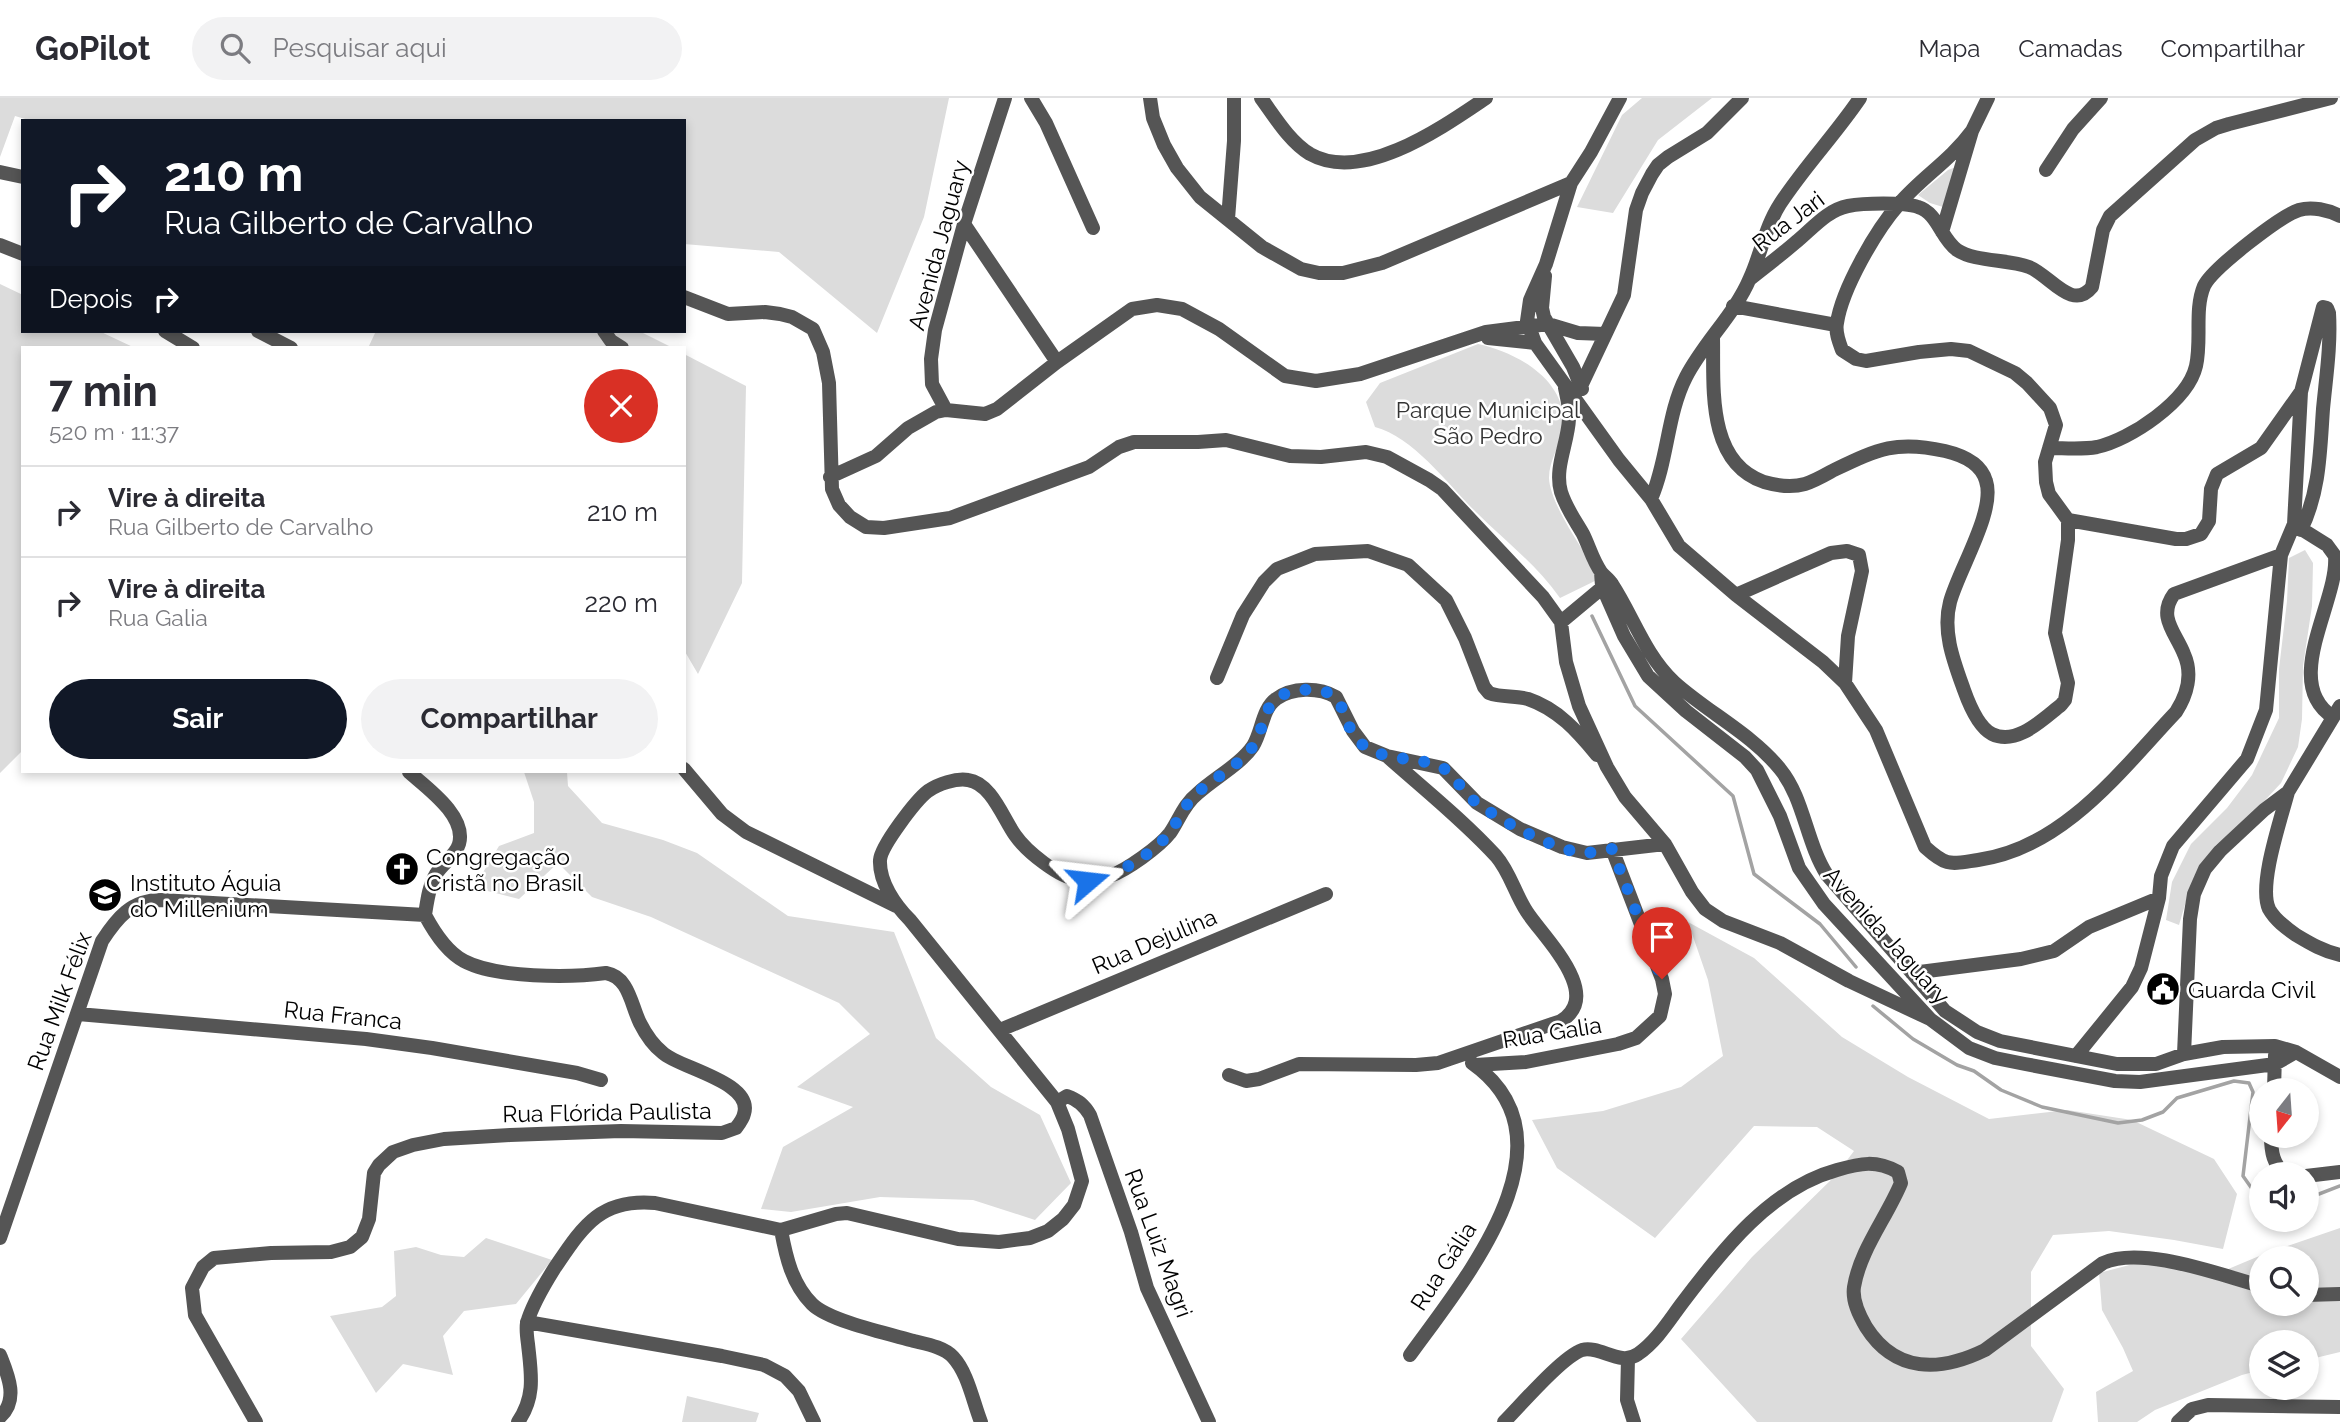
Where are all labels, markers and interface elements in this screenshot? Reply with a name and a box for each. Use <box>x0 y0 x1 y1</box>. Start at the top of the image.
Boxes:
search box <box>192 17 682 80</box>
text: GoPilot <box>35 29 150 68</box>
icon: search <box>216 29 254 67</box>
text: Pesquisar aqui <box>272 33 447 63</box>
text: Mapa <box>1918 34 1980 63</box>
text: Camadas <box>2018 34 2123 63</box>
text: Compartilhar <box>2161 34 2305 63</box>
text: 210 m <box>164 145 303 202</box>
icon: right <box>49 147 140 238</box>
street label: Avenida Jaguary <box>902 157 974 333</box>
street label: Rua Jari <box>1747 185 1829 257</box>
text: Rua Gilberto de Carvalho <box>164 204 533 241</box>
icon: right <box>147 280 185 318</box>
text: Depois <box>49 284 133 314</box>
text: 7 min <box>49 367 158 416</box>
button: close <box>584 369 658 443</box>
park label: Parque Municipal São Pedro <box>1396 396 1581 449</box>
text: 520 m · 11:37 <box>49 418 179 445</box>
text: Vire à direita <box>108 483 265 513</box>
icon: right <box>49 493 87 531</box>
text: 210 m <box>587 497 658 527</box>
text: Rua Gilberto de Carvalho <box>108 513 373 540</box>
text: Vire à direita <box>108 574 265 604</box>
icon: right <box>49 584 87 622</box>
text: 220 m <box>584 588 658 618</box>
text: Rua Galia <box>108 604 208 631</box>
button: Sair <box>49 679 347 759</box>
button: Compartilhar <box>361 679 658 759</box>
place label: Congregação Cristã no Brasil <box>426 843 584 896</box>
position arrow <box>1051 844 1125 918</box>
church icon: Congregação Cristã no Brasil <box>383 850 421 888</box>
street label: Avenida Jaguary <box>1818 861 1956 1009</box>
place label: Instituto Águia do Millenium <box>130 869 281 922</box>
school or university icon: Instituto Águia do Millenium <box>86 876 124 914</box>
street label: Rua Dejulina <box>1088 903 1220 979</box>
pin <box>1632 907 1692 979</box>
icon: arrive <box>1643 918 1681 956</box>
street label: Rua Milk Félix <box>21 928 97 1074</box>
public building icon: Guarda Civil <box>2144 970 2182 1008</box>
place label: Guarda Civil <box>2188 976 2316 1003</box>
street label: Rua Franca <box>283 995 403 1035</box>
street label: Rua Galia <box>1501 1011 1603 1053</box>
north arrow <box>2249 1078 2319 1148</box>
map controls <box>2249 1078 2319 1400</box>
street label: Rua Flórida Paulista <box>502 1097 712 1127</box>
button: sound <box>2249 1162 2319 1232</box>
street label: Rua Luiz Magri <box>1120 1165 1198 1321</box>
street label: Rua Gália <box>1405 1217 1481 1315</box>
button: search <box>2249 1246 2319 1316</box>
button: layers <box>2249 1330 2319 1400</box>

